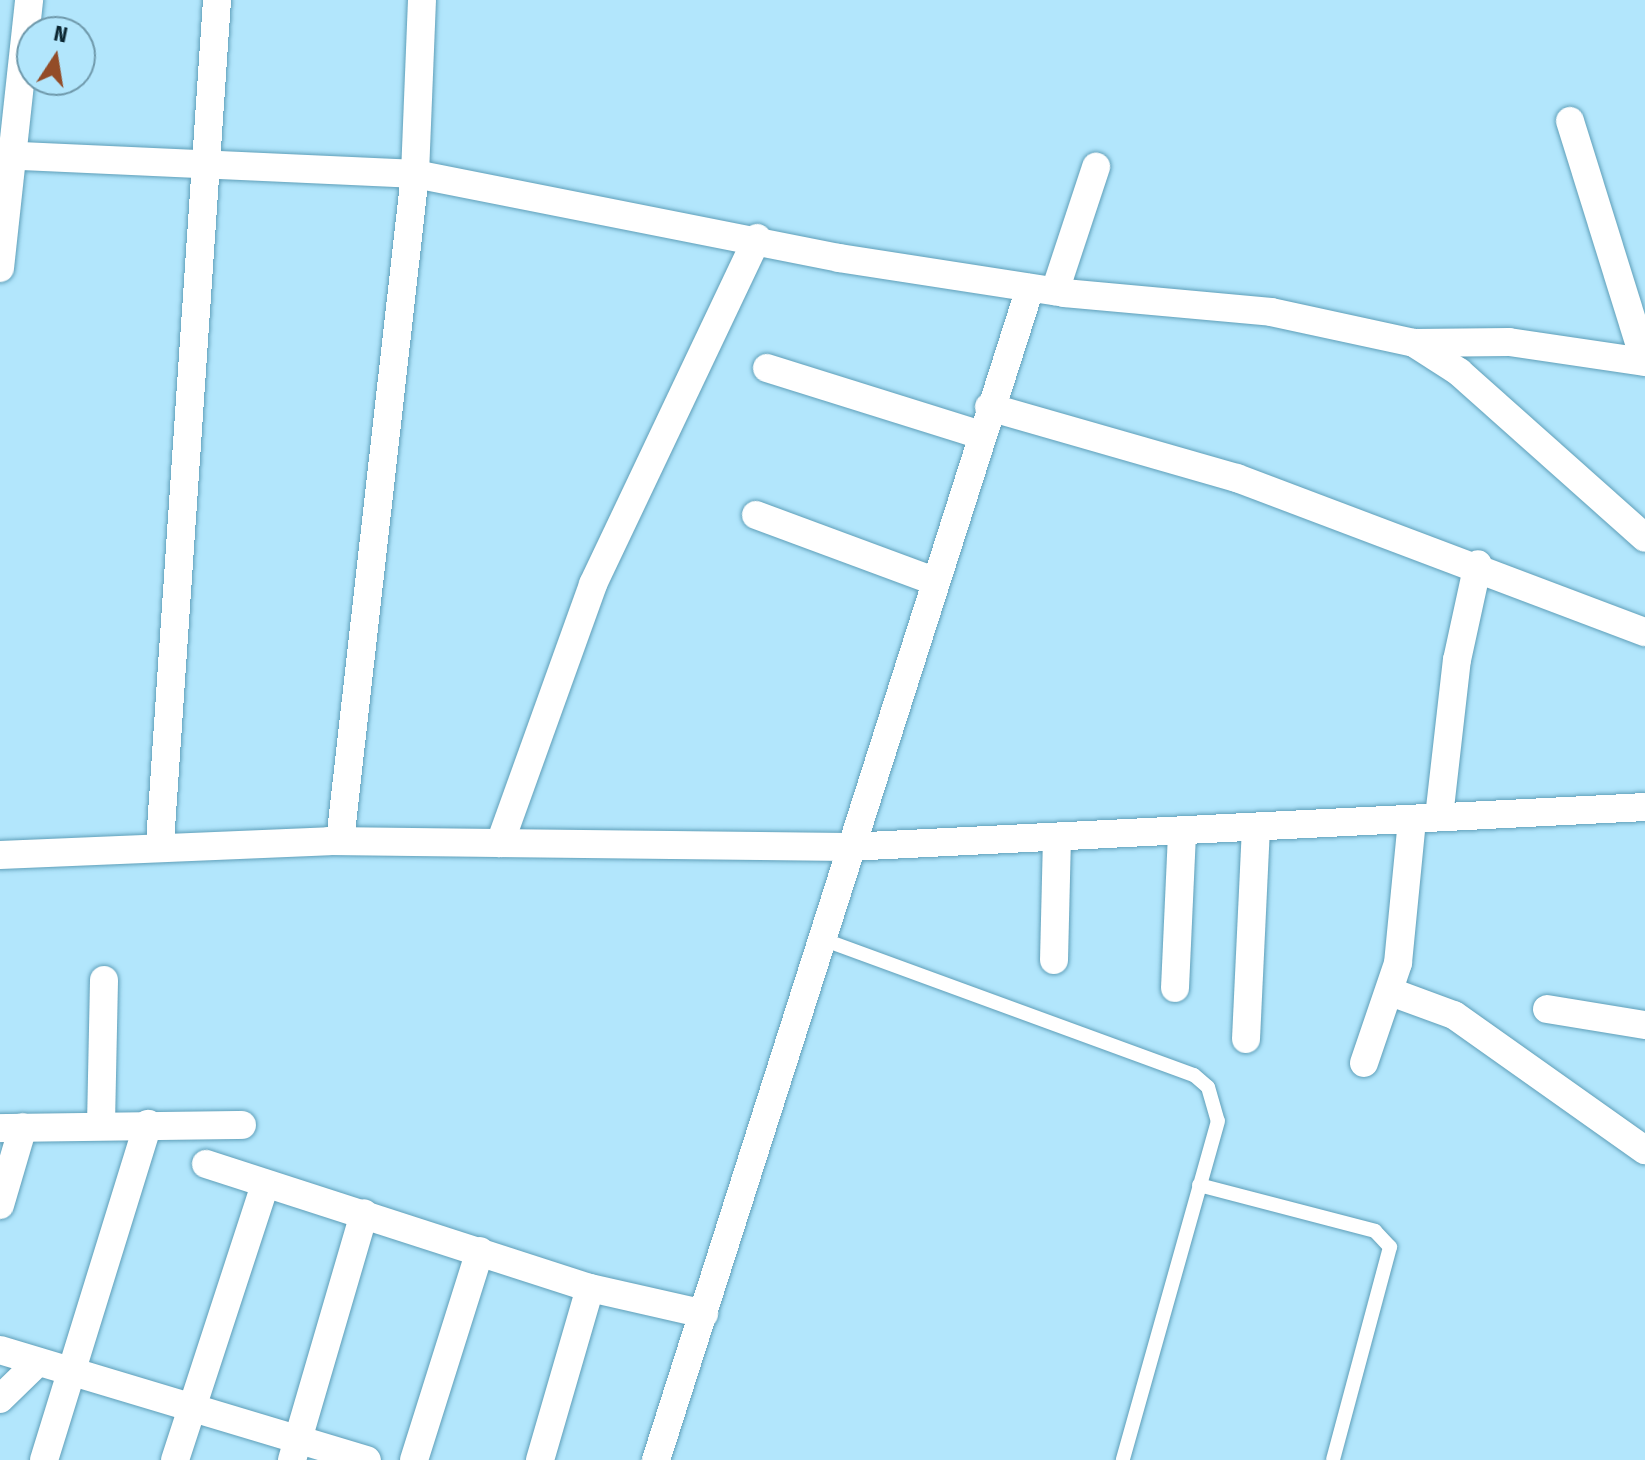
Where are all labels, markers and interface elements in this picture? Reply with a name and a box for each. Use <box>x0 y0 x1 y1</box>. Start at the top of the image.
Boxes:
north arrow <box>16 16 96 96</box>
text: N <box>51 19 70 49</box>

